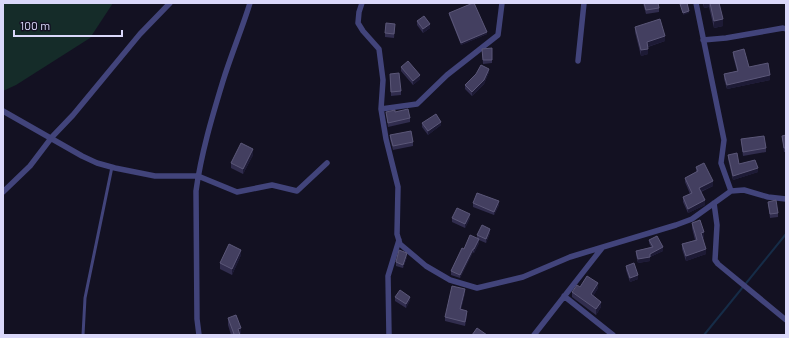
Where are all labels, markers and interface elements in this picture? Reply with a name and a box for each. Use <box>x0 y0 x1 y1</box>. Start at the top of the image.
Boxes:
scale bar <box>14 12 122 38</box>
text: 100 m <box>20 18 50 32</box>

